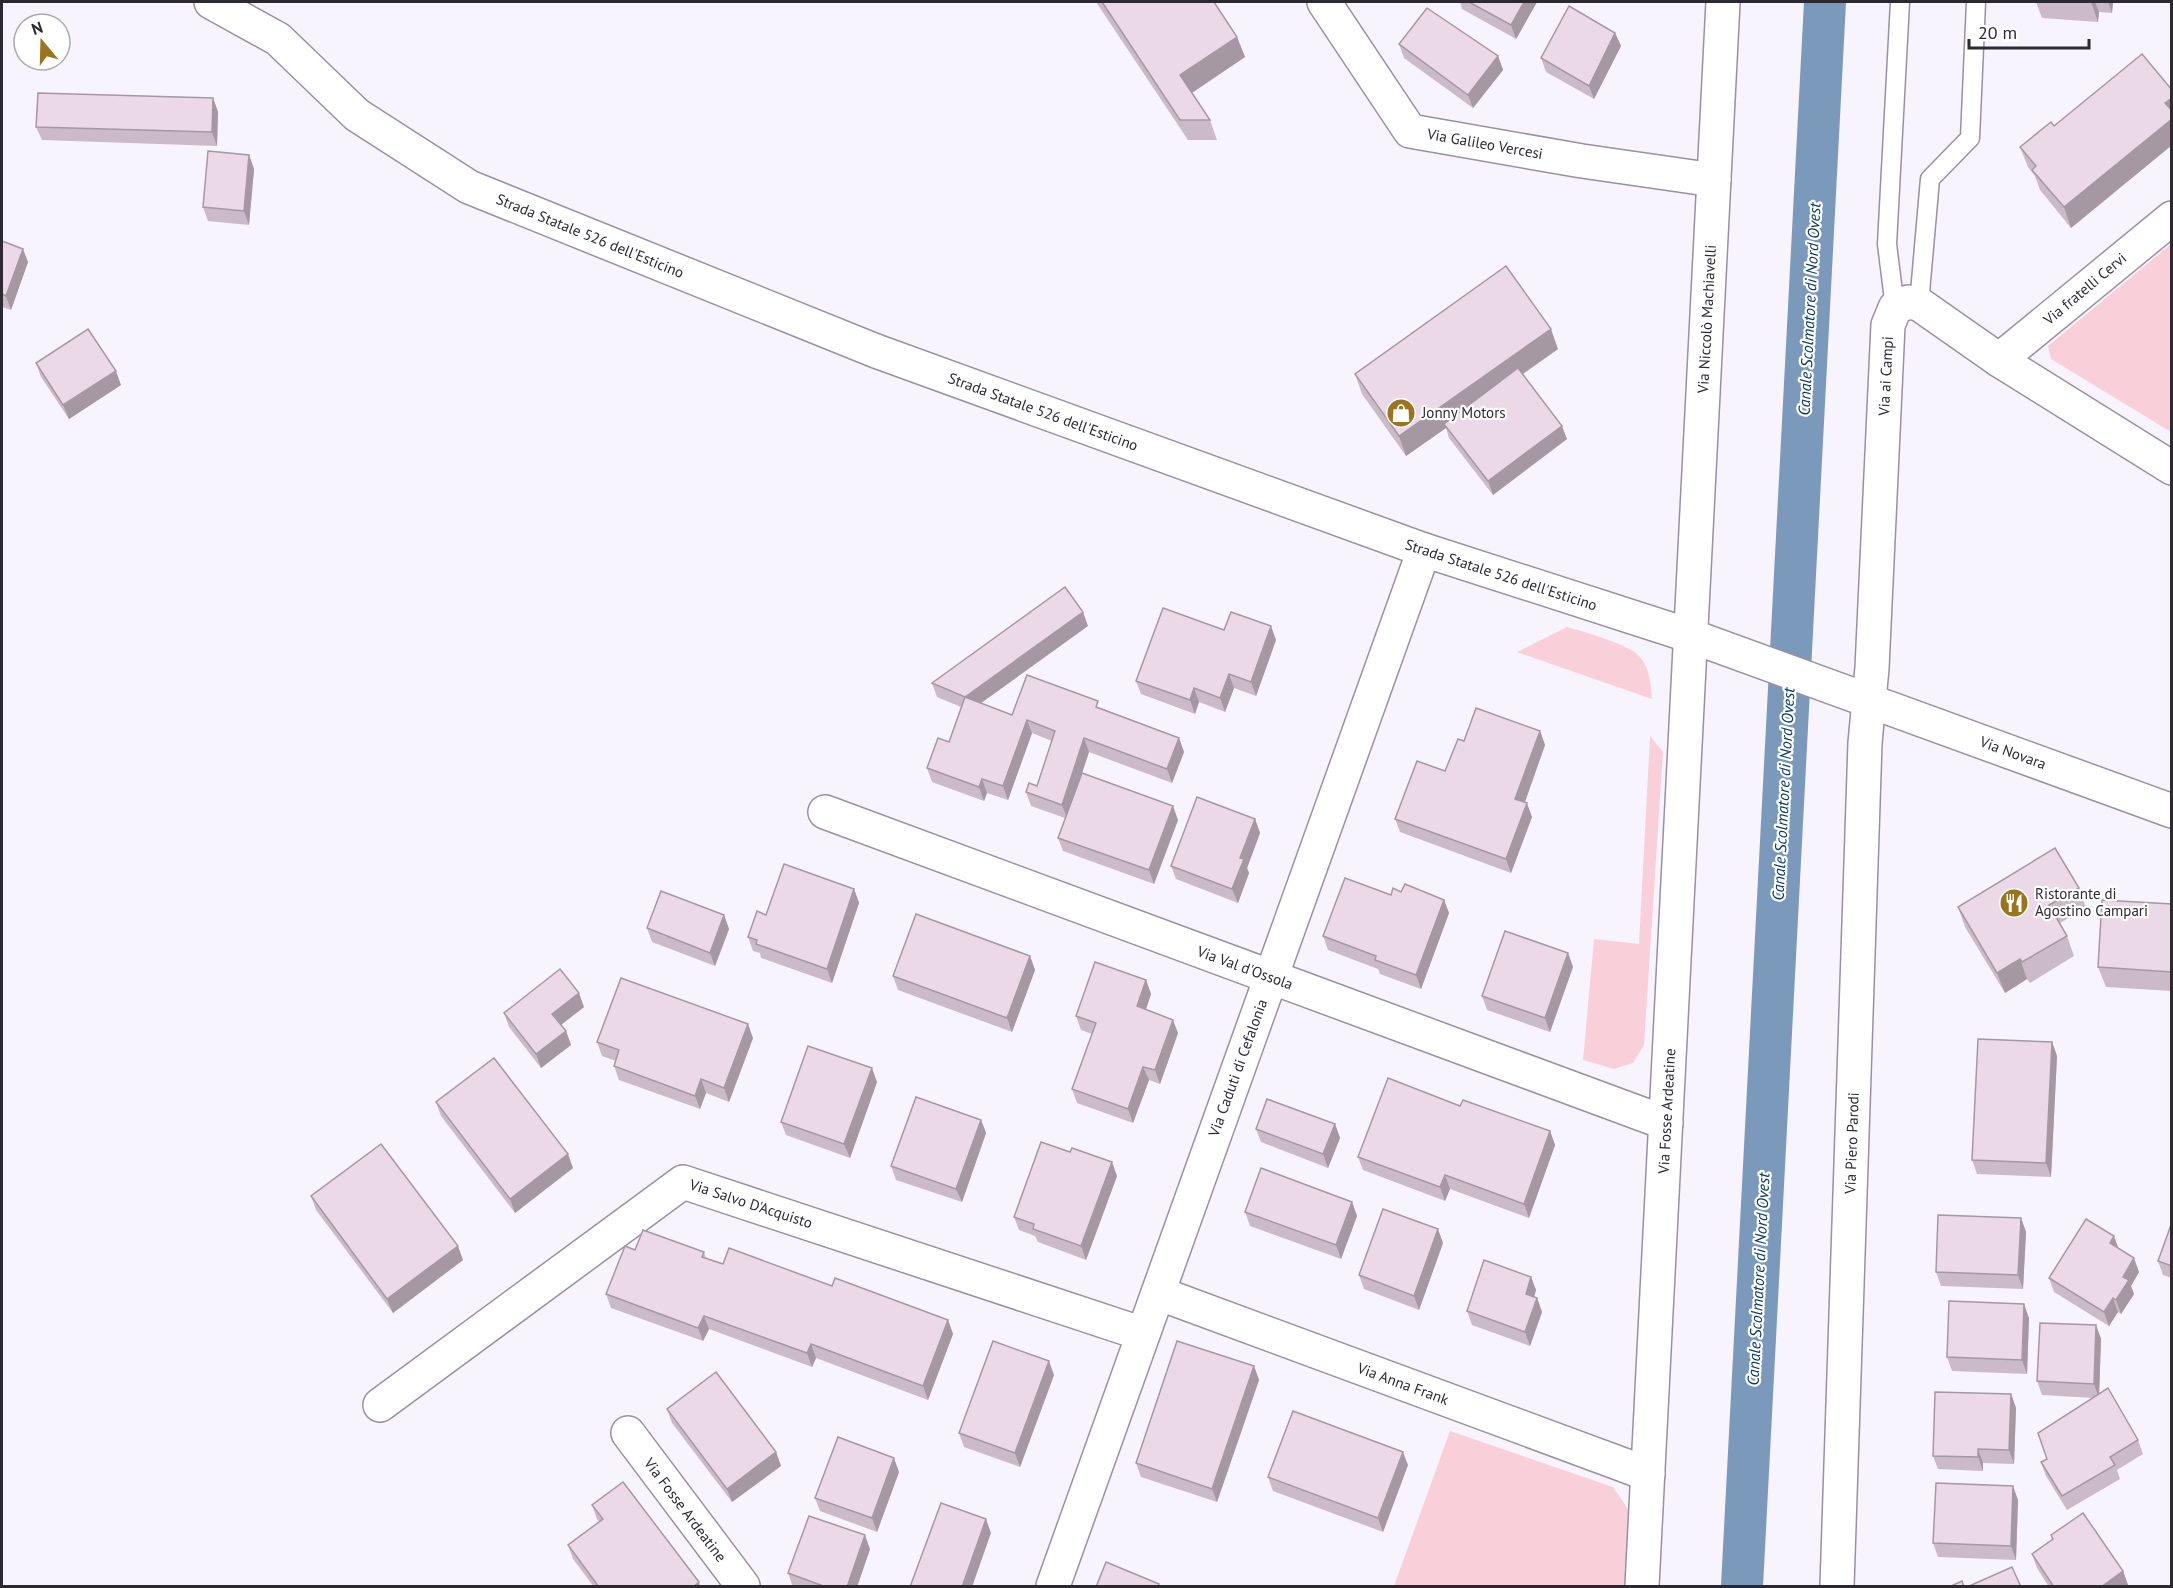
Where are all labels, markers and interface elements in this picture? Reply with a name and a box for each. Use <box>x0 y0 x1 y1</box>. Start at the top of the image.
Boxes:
north arrow <box>12 12 72 72</box>
scale bar <box>1969 12 2089 50</box>
text: N <box>29 17 45 39</box>
text: 20 m <box>1978 21 2017 44</box>
street label: Via Galileo Vercesi <box>1425 124 1544 163</box>
street label: Strada Statale 526 dell'Esticino <box>494 189 687 282</box>
water label: Canale Scolmatore di Nord Ovest <box>1793 201 1825 416</box>
street label: Via Niccolò Machiavelli <box>1693 244 1720 395</box>
street label: Via fratelli Cervi <box>2038 248 2130 330</box>
street label: Via ai Campi <box>1874 336 1897 417</box>
street label: Strada Statale 526 dell'Esticino <box>946 368 1141 455</box>
shop icon: Jonny Motors <box>1385 397 1417 429</box>
place label: Jonny Motors <box>1421 403 1506 422</box>
street label: Strada Statale 526 dell'Esticino <box>1403 534 1600 615</box>
water label: Canale Scolmatore di Nord Ovest <box>1767 686 1799 901</box>
street label: Via Novara <box>1976 731 2049 773</box>
place label: Ristorante di Agostino Campari <box>2035 884 2148 920</box>
restaurant icon: Ristorante di Agostino Campari <box>1998 887 2030 919</box>
street label: Via Val d'Ossola <box>1194 941 1296 994</box>
street label: Via Caduti di Cefalonia <box>1203 996 1271 1140</box>
street label: Via Fosse Ardeatine <box>1654 1048 1679 1175</box>
street label: Via Piero Parodi <box>1840 1092 1863 1195</box>
water label: Canale Scolmatore di Nord Ovest <box>1742 1171 1774 1386</box>
street label: Via Salvo D'Acquisto <box>686 1174 815 1232</box>
street label: Via Anna Frank <box>1354 1358 1452 1409</box>
street label: Via Fosse Ardeatine <box>639 1453 731 1566</box>

